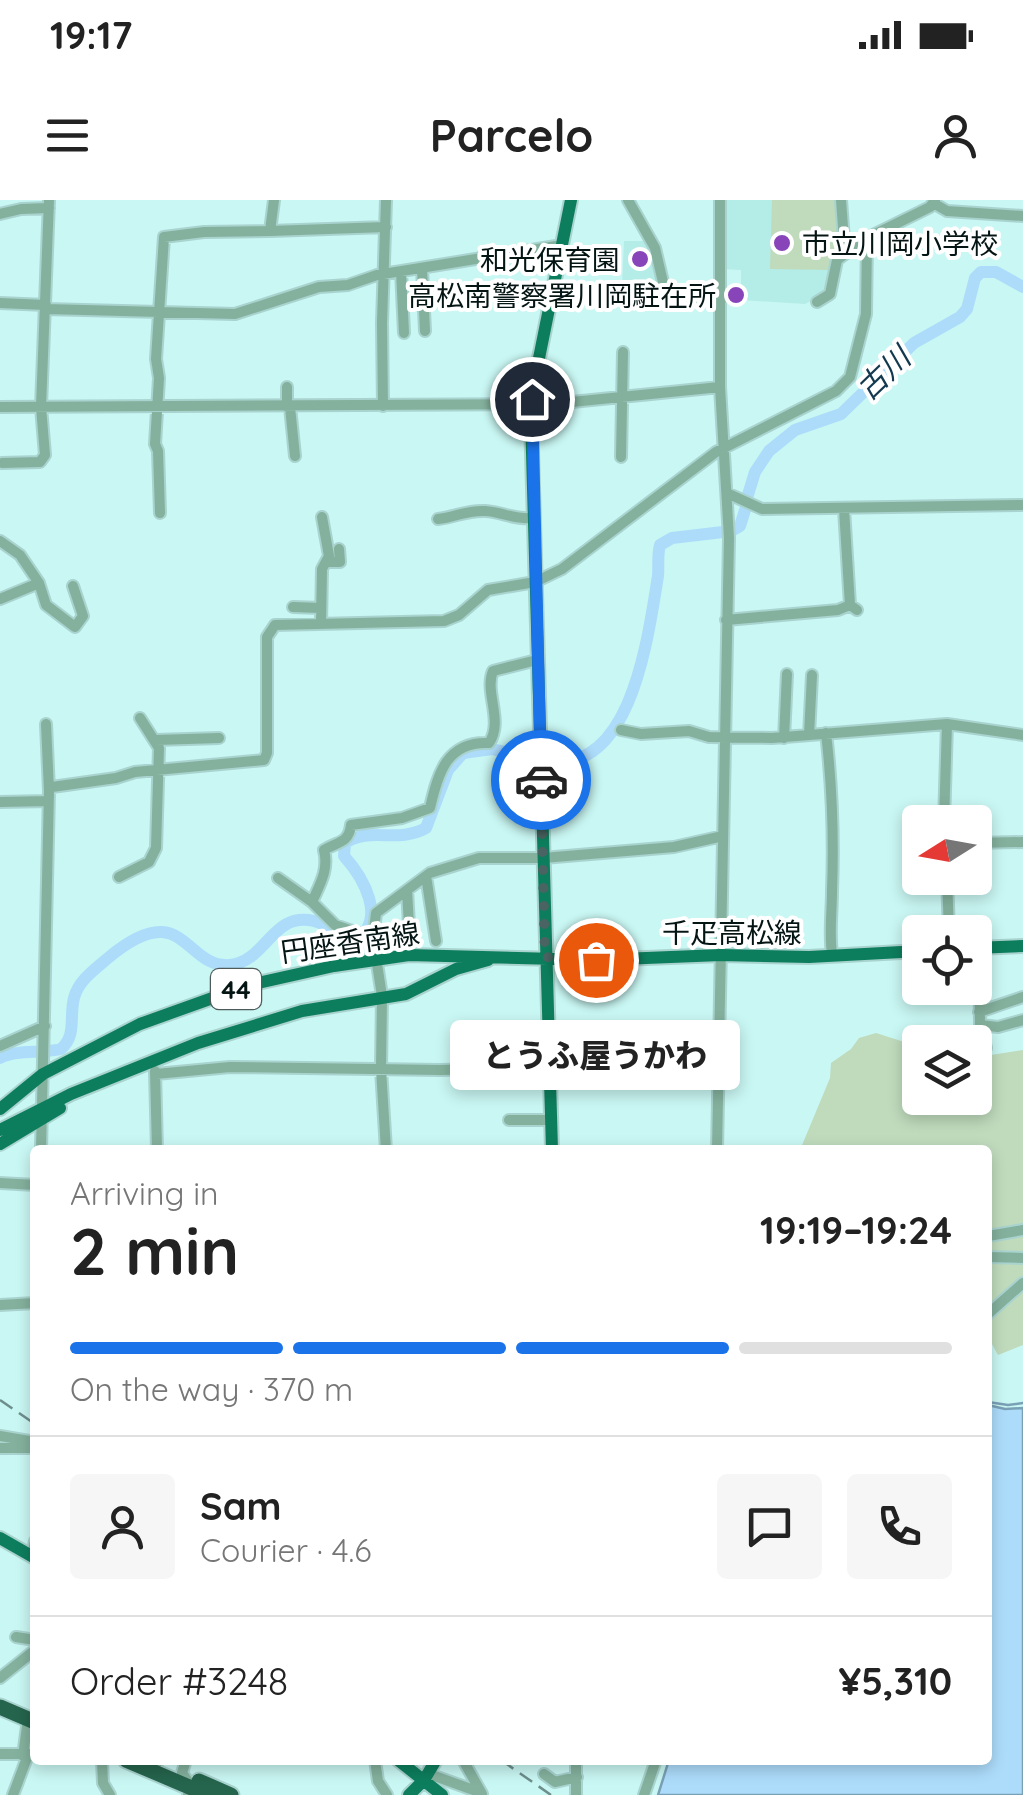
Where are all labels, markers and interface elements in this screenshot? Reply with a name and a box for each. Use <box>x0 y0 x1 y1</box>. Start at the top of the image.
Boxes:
text: 19:17 <box>50 11 132 59</box>
text: Parcelo <box>430 107 593 163</box>
icon: menu <box>40 108 95 163</box>
icon: person <box>928 108 983 163</box>
place label: 市立川岡小学校 <box>802 226 998 261</box>
marker: 市立川岡小学校 <box>771 232 793 254</box>
place label: 和光保育園 <box>480 242 620 277</box>
marker: 和光保育園 <box>629 248 651 270</box>
place label: 高松南警察署川岡駐在所 <box>408 278 716 313</box>
marker: 高松南警察署川岡駐在所 <box>725 284 747 306</box>
water label: 古川 <box>848 336 920 408</box>
pin <box>490 357 575 442</box>
icon: home <box>505 372 560 427</box>
courier <box>491 730 591 830</box>
icon: car <box>514 753 569 808</box>
north arrow <box>902 805 992 895</box>
map controls <box>902 805 992 1115</box>
street label: 円座香南線 <box>278 915 422 969</box>
street label: 千疋高松線 <box>662 915 802 950</box>
button: locate <box>902 915 992 1005</box>
pin <box>554 918 639 1003</box>
icon: bag <box>569 933 624 988</box>
road number: 44 <box>211 969 261 1009</box>
callout: とうふ屋うかわ <box>451 1020 741 1090</box>
button: layers <box>902 1025 992 1115</box>
text: とうふ屋うかわ <box>483 1035 707 1075</box>
text: Arriving in <box>70 1173 219 1213</box>
text: 19:19–19:24 <box>760 1206 952 1254</box>
text: 2 min <box>70 1210 239 1291</box>
text: On the way · 370 m <box>70 1369 353 1409</box>
button: person <box>70 1474 175 1579</box>
button: chat <box>717 1474 822 1579</box>
button: phone <box>847 1474 952 1579</box>
text: Sam <box>200 1482 282 1530</box>
text: Courier · 4.6 <box>200 1530 372 1570</box>
text: Order #3248 <box>70 1657 288 1705</box>
text: ¥5,310 <box>838 1657 952 1705</box>

